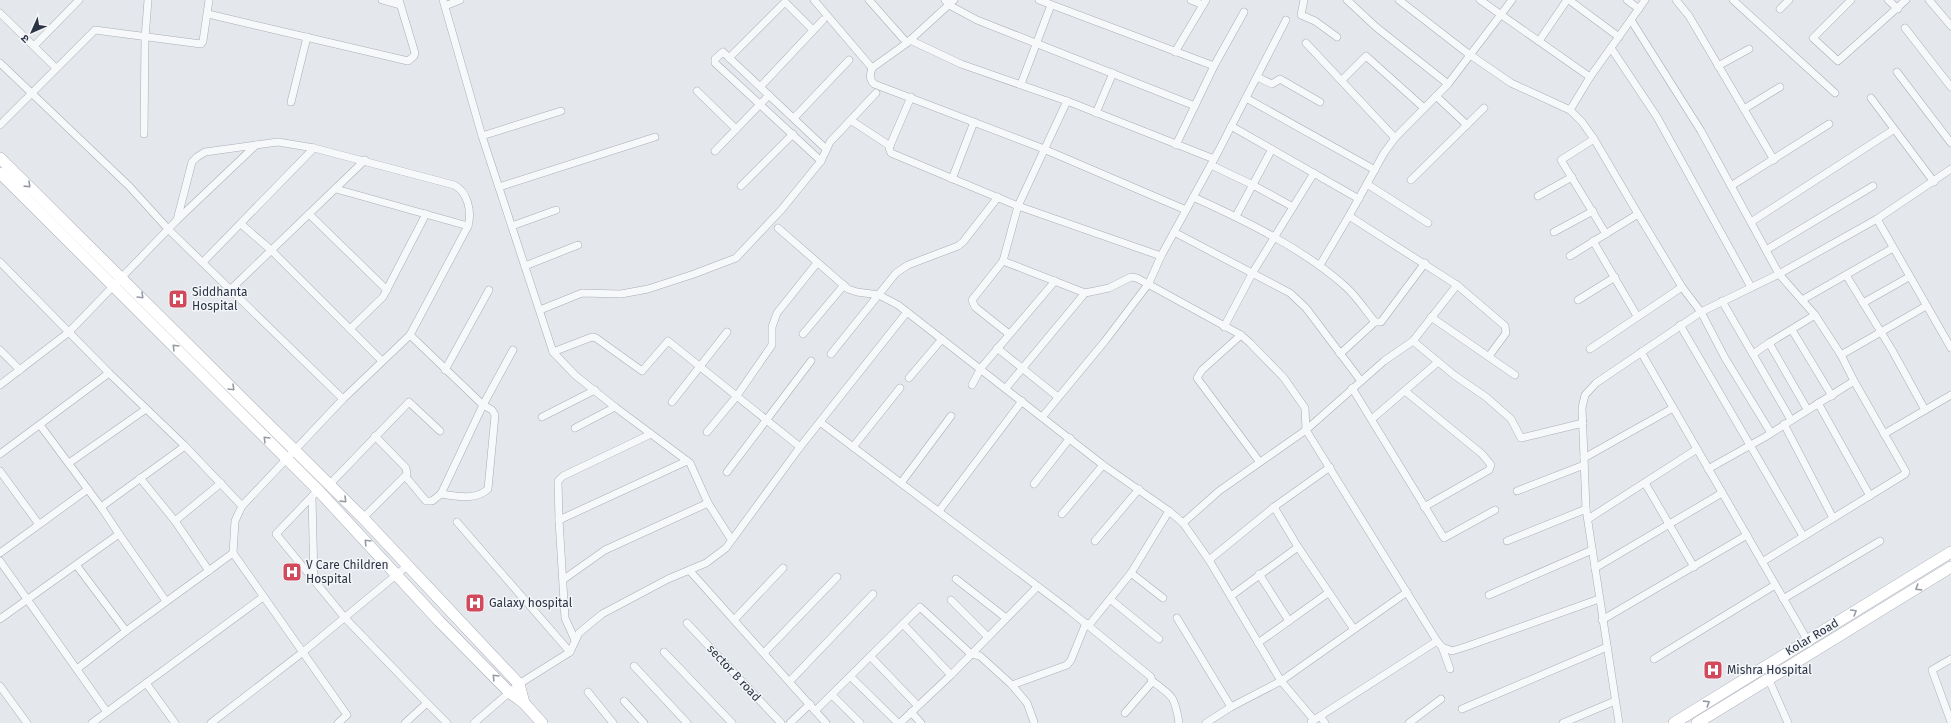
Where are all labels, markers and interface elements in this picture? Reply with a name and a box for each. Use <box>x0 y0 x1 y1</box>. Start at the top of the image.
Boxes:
north arrow <box>12 12 52 52</box>
text: उ <box>18 31 32 46</box>
one-way arrow <box>23 180 31 188</box>
place label: Siddhanta Hospital <box>192 285 248 313</box>
hospital icon: Siddhanta Hospital <box>167 288 189 310</box>
one-way arrow <box>136 291 143 299</box>
one-way arrow <box>172 344 180 352</box>
one-way arrow <box>227 383 235 391</box>
one-way arrow <box>263 436 271 444</box>
one-way arrow <box>339 495 347 503</box>
one-way arrow <box>364 539 372 547</box>
place label: V Care Children Hospital <box>306 558 388 586</box>
hospital icon: V Care Children Hospital <box>281 561 303 583</box>
one-way arrow <box>1915 583 1922 590</box>
hospital icon: Galaxy hospital <box>464 592 486 614</box>
place label: Galaxy hospital <box>489 596 573 610</box>
one-way arrow <box>1850 610 1857 617</box>
street label: Kolar Road <box>1783 616 1841 658</box>
street label: sector B road <box>704 642 764 704</box>
hospital icon: Mishra Hospital <box>1702 659 1724 681</box>
place label: Mishra Hospital <box>1727 663 1812 677</box>
one-way arrow <box>492 674 500 682</box>
one-way arrow <box>1703 700 1710 707</box>

